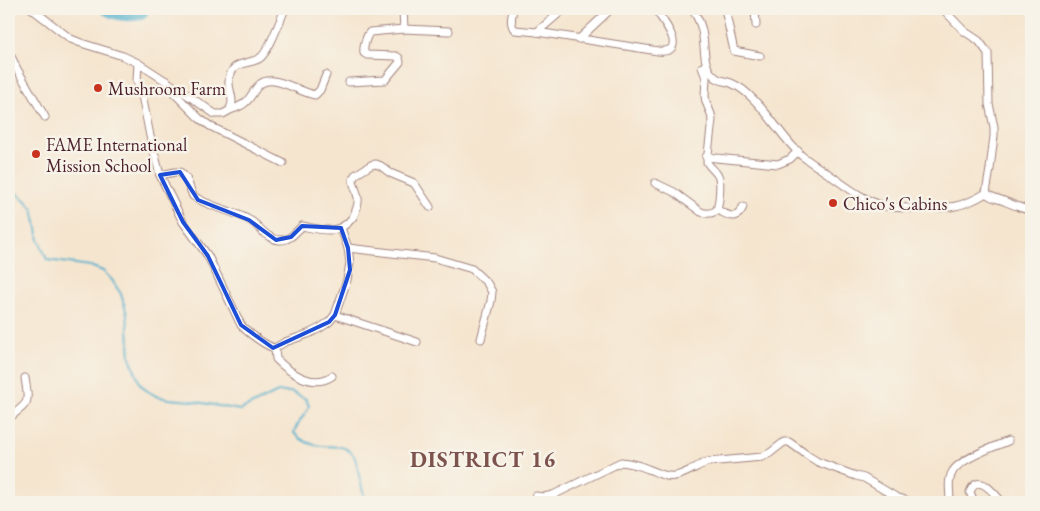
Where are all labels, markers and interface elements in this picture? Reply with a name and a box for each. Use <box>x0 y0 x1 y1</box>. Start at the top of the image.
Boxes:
place label: Mushroom Farm <box>108 77 226 100</box>
marker: Mushroom Farm <box>92 82 104 94</box>
place label: FAME International Mission School <box>46 133 187 177</box>
marker: FAME International Mission School <box>30 148 42 160</box>
place label: Chico's Cabins <box>843 192 947 215</box>
marker: Chico's Cabins <box>827 197 839 209</box>
district label: DISTRICT 16 <box>410 445 556 474</box>

